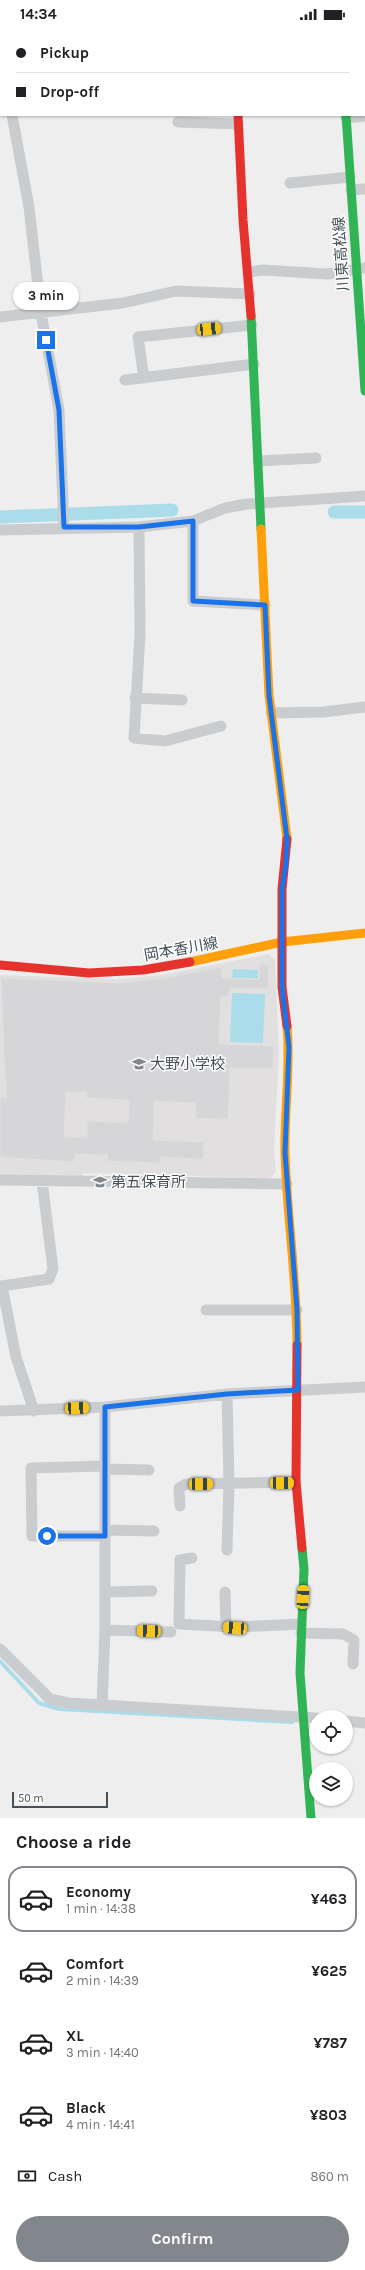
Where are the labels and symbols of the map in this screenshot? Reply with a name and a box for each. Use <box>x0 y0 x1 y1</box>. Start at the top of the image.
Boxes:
street label: 川東高松線 <box>329 216 353 292</box>
callout: 3 min <box>13 282 79 310</box>
car <box>196 322 222 336</box>
route end <box>37 331 55 349</box>
street label: 岡本香川線 <box>142 934 220 964</box>
place label: 大野小学校 <box>150 1055 225 1073</box>
school or university icon: 大野小学校 <box>131 1056 147 1072</box>
place label: 第五保育所 <box>111 1173 186 1191</box>
school or university icon: 第五保育所 <box>92 1174 108 1190</box>
car <box>65 1401 89 1415</box>
car <box>270 1477 294 1489</box>
car <box>189 1478 213 1490</box>
route start <box>38 1527 56 1545</box>
car <box>296 1585 310 1609</box>
car <box>223 1621 247 1635</box>
car <box>137 1625 161 1637</box>
scale bar <box>12 1790 108 1809</box>

